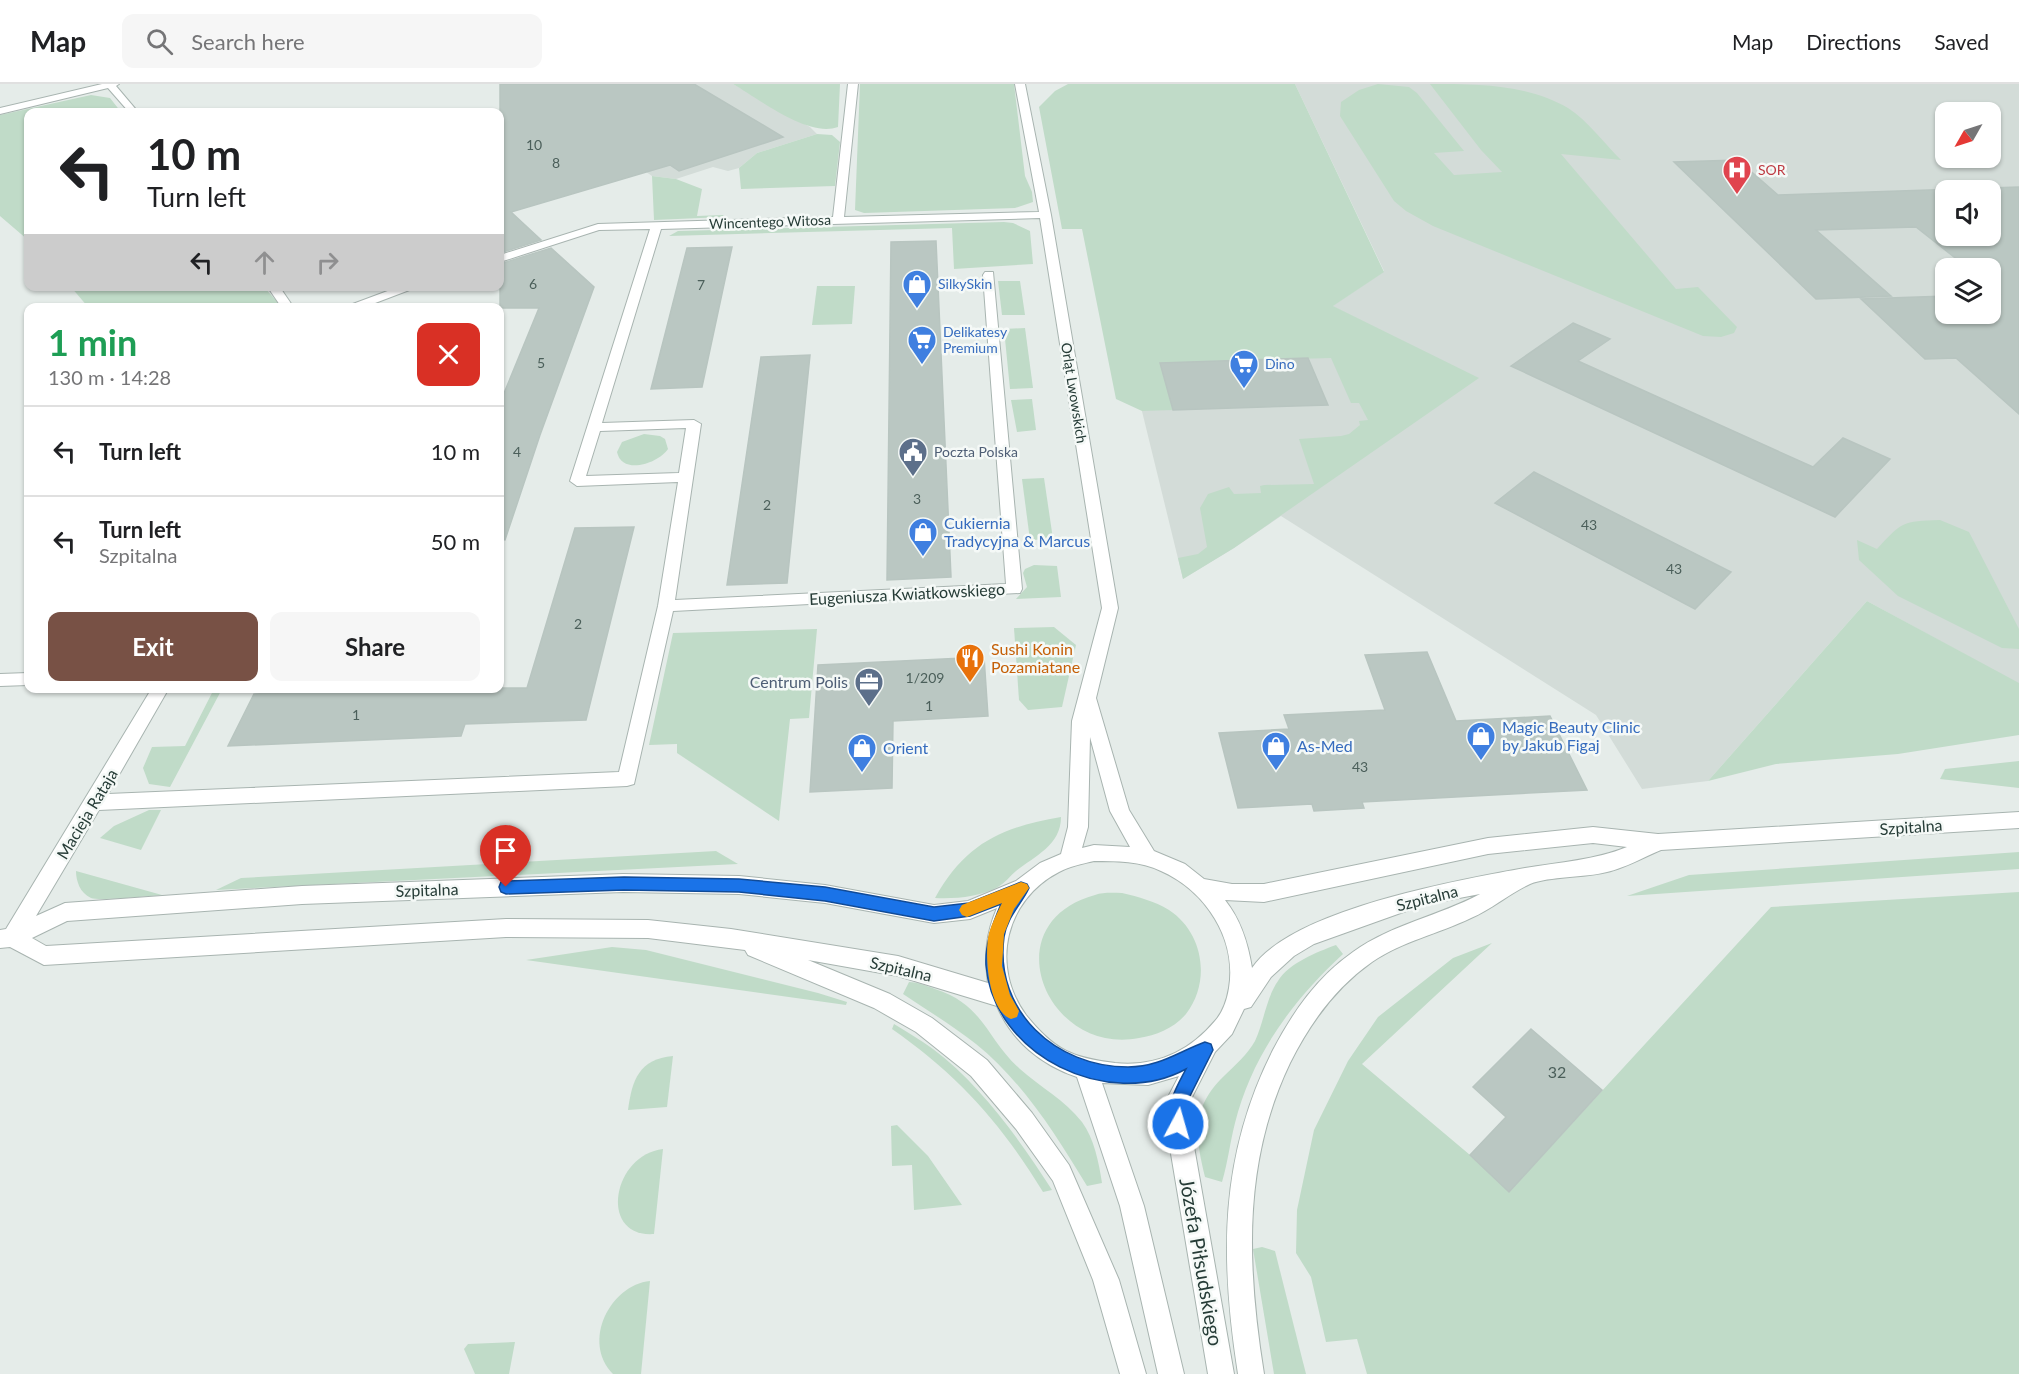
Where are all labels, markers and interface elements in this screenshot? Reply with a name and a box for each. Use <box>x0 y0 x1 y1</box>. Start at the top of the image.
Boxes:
search box <box>122 14 542 68</box>
text: Map <box>30 24 86 58</box>
icon: search <box>143 25 176 58</box>
text: Search here <box>191 28 305 55</box>
text: Map <box>1732 29 1773 54</box>
text: Directions <box>1806 29 1901 54</box>
text: Saved <box>1934 29 1989 54</box>
north arrow <box>1935 102 2001 168</box>
map controls <box>1935 102 2001 324</box>
text: 10 m <box>147 129 241 179</box>
icon: left <box>48 132 126 210</box>
house number: 10 <box>526 136 542 153</box>
house number: 8 <box>552 154 560 171</box>
hospital icon: SOR <box>1721 154 1753 196</box>
place label: SOR <box>1758 161 1786 178</box>
text: Turn left <box>147 180 246 213</box>
button: sound <box>1935 180 2001 246</box>
street label: Wincentego Witosa <box>709 211 831 232</box>
icon: left <box>185 246 218 279</box>
icon: ahead <box>248 246 281 279</box>
icon: right <box>311 246 344 279</box>
button: layers <box>1935 258 2001 324</box>
shop icon: SilkySkin <box>901 268 933 310</box>
house number: 6 <box>529 275 537 292</box>
place label: SilkySkin <box>938 275 992 292</box>
house number: 7 <box>697 276 705 293</box>
text: 1 min <box>48 320 137 364</box>
button: close <box>417 323 480 386</box>
place label: Delikatesy Premium <box>943 323 1008 356</box>
supermarket icon: Delikatesy Premium <box>906 324 938 366</box>
street label: Orląt Lwowskich <box>1058 341 1091 445</box>
supermarket icon: Dino <box>1228 348 1260 390</box>
house number: 5 <box>537 354 545 371</box>
place label: Dino <box>1265 355 1295 372</box>
text: 130 m · 14:28 <box>48 365 171 389</box>
icon: left <box>48 435 81 468</box>
public building icon: Poczta Polska <box>897 436 929 478</box>
text: Turn left <box>99 438 181 465</box>
text: 10 m <box>431 438 480 465</box>
house number: 4 <box>513 443 521 460</box>
place label: Poczta Polska <box>934 443 1018 460</box>
house number: 3 <box>913 490 921 507</box>
house number: 2 <box>763 496 771 513</box>
place label: Cukiernia Tradycyjna & Marcus <box>944 513 1090 550</box>
text: Turn left <box>99 516 181 543</box>
shop icon: Cukiernia Tradycyjna & Marcus <box>907 516 939 558</box>
house number: 43 <box>1581 516 1597 533</box>
icon: left <box>48 525 81 558</box>
text: 50 m <box>431 528 480 555</box>
text: Szpitalna <box>99 543 178 567</box>
house number: 43 <box>1666 560 1682 577</box>
street label: Eugeniusza Kwiatkowskiego <box>809 579 1005 608</box>
button: Exit <box>48 612 258 681</box>
button: Share <box>270 612 480 681</box>
house number: 2 <box>574 615 582 632</box>
place label: Sushi Konin Pozamiatane <box>991 639 1080 676</box>
restaurant icon: Sushi Konin Pozamiatane <box>954 642 986 684</box>
office icon: Centrum Polis <box>853 666 885 708</box>
house number: 1/209 <box>906 669 944 686</box>
place label: Centrum Polis <box>750 672 848 691</box>
house number: 1 <box>925 697 933 714</box>
house number: 1 <box>352 706 360 723</box>
place label: Magic Beauty Clinic by Jakub Figaj <box>1502 717 1641 754</box>
shop icon: Magic Beauty Clinic by Jakub Figaj <box>1465 720 1497 762</box>
shop icon: As-Med <box>1260 730 1292 772</box>
shop icon: Orient <box>846 732 878 774</box>
place label: As-Med <box>1297 736 1353 755</box>
place label: Orient <box>883 738 929 757</box>
house number: 43 <box>1352 758 1368 775</box>
street label: Macieja Rataja <box>52 765 121 862</box>
street label: Szpitalna <box>1879 815 1943 838</box>
pin <box>480 825 531 887</box>
icon: arrive <box>489 834 522 867</box>
street label: Szpitalna <box>395 879 459 900</box>
street label: Szpitalna <box>1394 881 1460 914</box>
street label: Szpitalna <box>868 952 934 985</box>
house number: 32 <box>1548 1062 1566 1081</box>
position arrow <box>1146 1092 1210 1156</box>
street label: Józefa Piłsudskiego <box>1175 1176 1229 1348</box>

